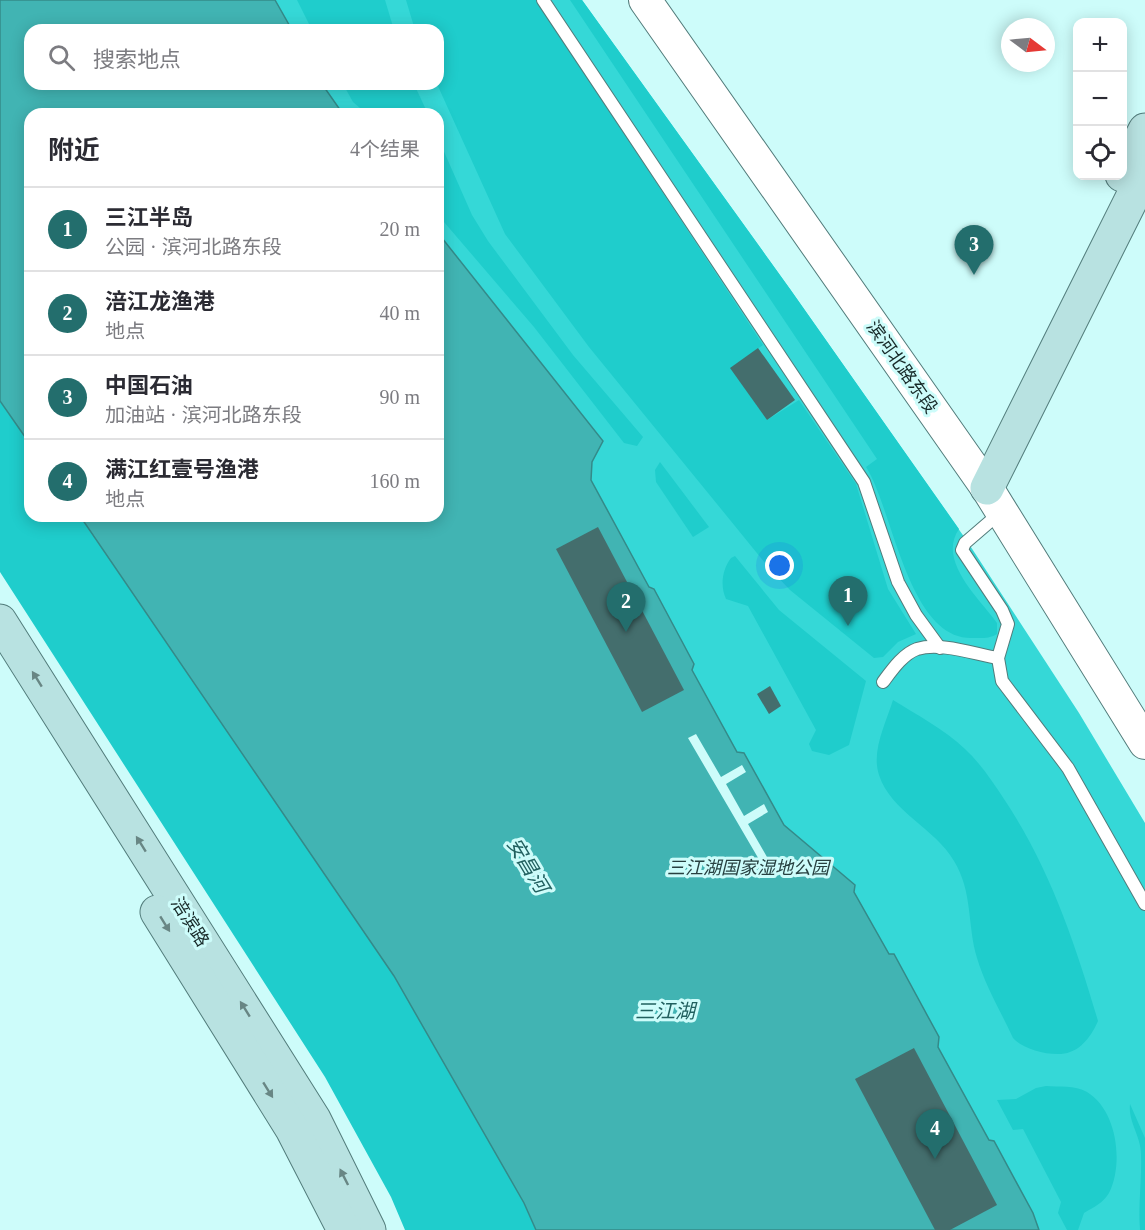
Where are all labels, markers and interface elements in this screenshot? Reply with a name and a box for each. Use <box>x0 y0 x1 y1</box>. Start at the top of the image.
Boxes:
north arrow <box>1001 18 1055 72</box>
map controls <box>1073 18 1127 180</box>
button: + <box>1073 18 1127 72</box>
search box <box>24 24 444 90</box>
icon: search <box>45 41 78 74</box>
text: 搜索地点 <box>93 47 181 72</box>
button: − <box>1073 72 1127 126</box>
button: locate <box>1073 126 1127 180</box>
text: 附近 <box>48 136 100 165</box>
text: 4个结果 <box>350 138 420 160</box>
text: 三江半岛 <box>105 205 193 230</box>
text: 1 <box>63 218 73 240</box>
text: 20 m <box>379 218 420 240</box>
pin: 3 <box>954 226 994 275</box>
text: 公园 · 滨河北路东段 <box>105 236 282 258</box>
text: 涪江龙渔港 <box>105 289 215 314</box>
text: 2 <box>63 302 73 324</box>
text: 40 m <box>379 302 420 324</box>
street label: 滨河北路东段 <box>863 317 941 417</box>
text: 地点 <box>105 320 145 342</box>
text: 中国石油 <box>105 373 193 398</box>
text: 3 <box>63 386 73 408</box>
text: 90 m <box>379 386 420 408</box>
text: 加油站 · 滨河北路东段 <box>105 404 302 426</box>
text: 满江红壹号渔港 <box>105 457 259 482</box>
text: 4 <box>63 470 73 492</box>
text: 160 m <box>369 470 420 492</box>
text: 地点 <box>105 488 145 510</box>
your location <box>765 551 794 580</box>
pin: 1 <box>828 576 868 626</box>
pin: 2 <box>606 582 646 632</box>
one-way arrow <box>31 671 42 688</box>
water label: 安昌河 <box>503 834 555 900</box>
one-way arrow <box>136 836 147 852</box>
park label: 三江湖国家湿地公园 <box>667 858 832 878</box>
street label: 涪滨路 <box>167 894 213 950</box>
one-way arrow <box>159 916 170 933</box>
water label: 三江湖 <box>635 1000 698 1022</box>
one-way arrow <box>240 1001 251 1017</box>
one-way arrow <box>262 1082 273 1098</box>
pin: 4 <box>916 1110 954 1159</box>
one-way arrow <box>339 1169 348 1186</box>

